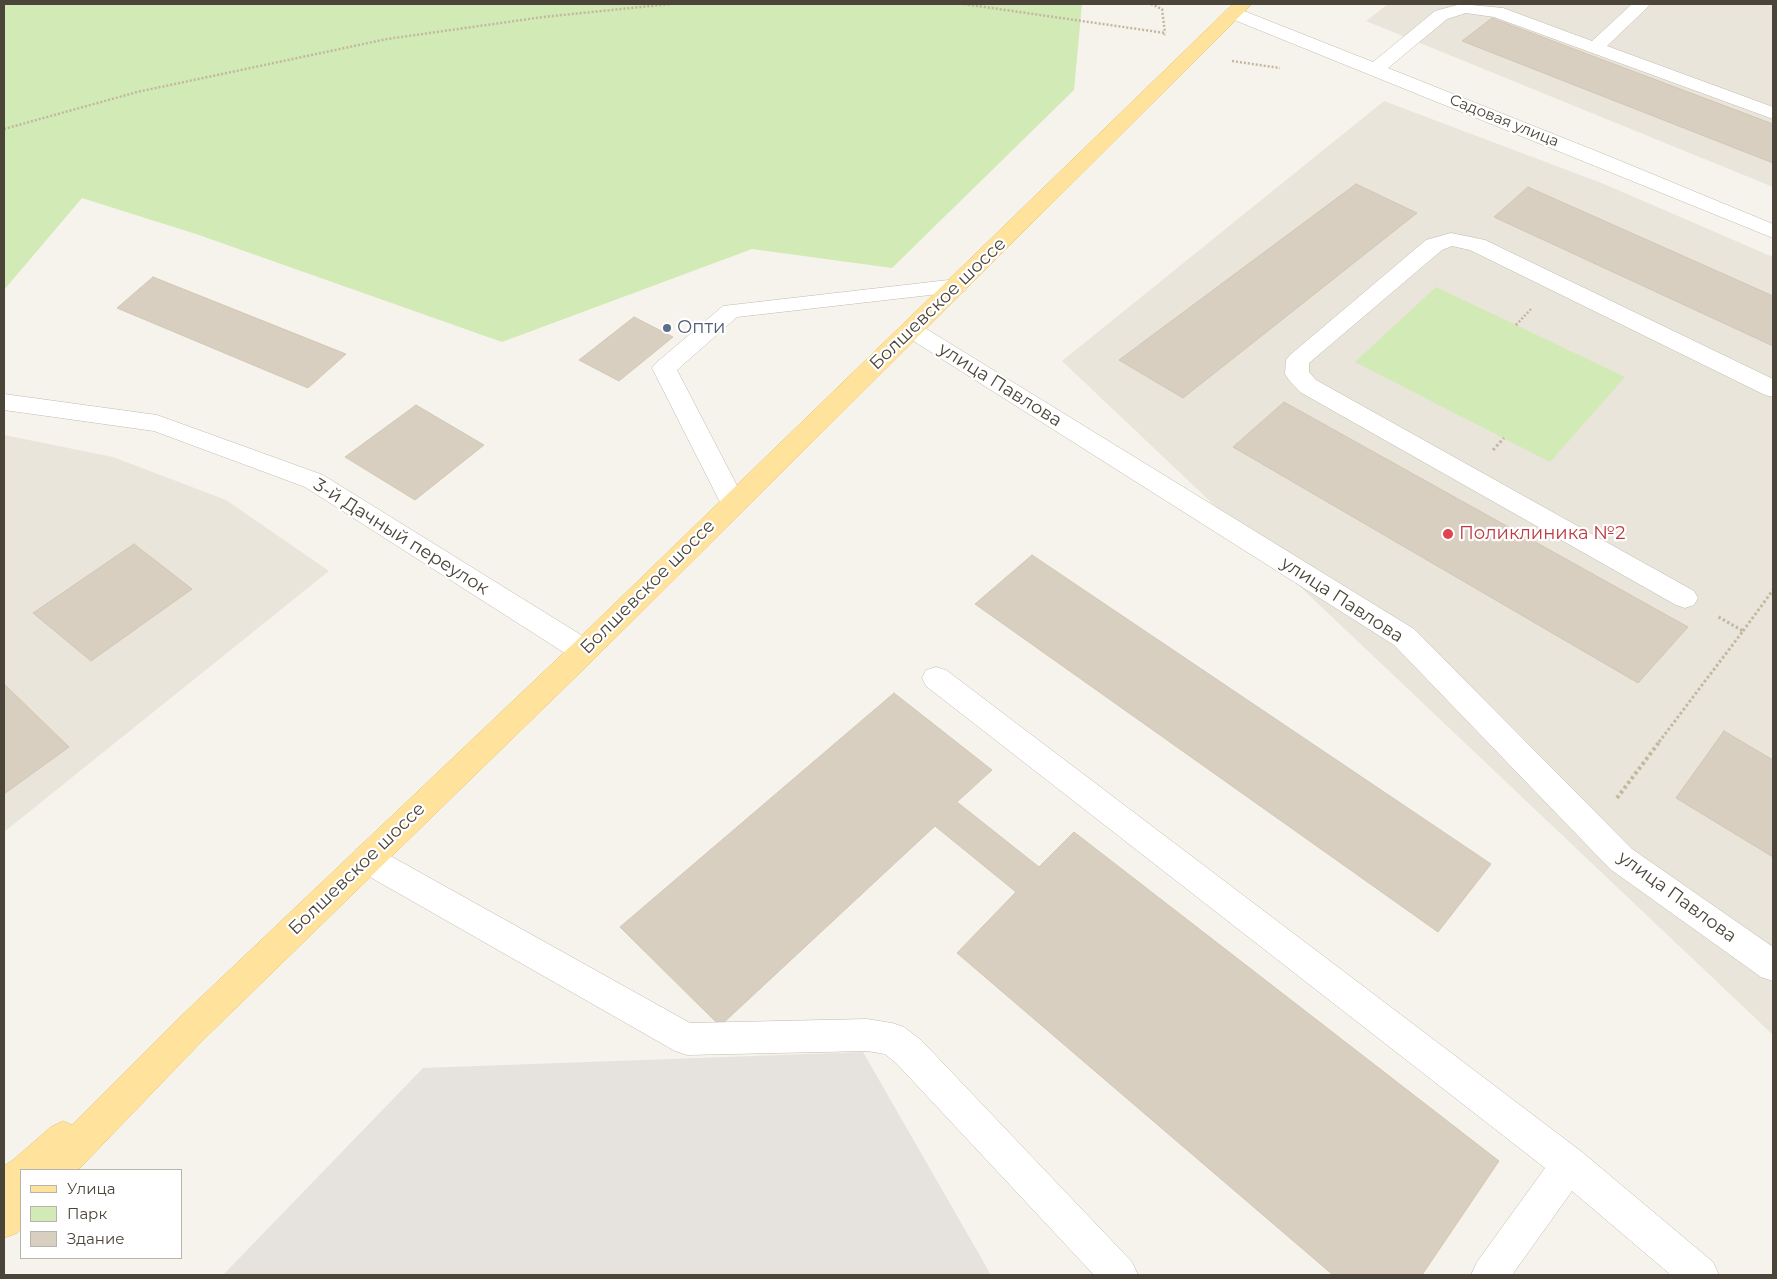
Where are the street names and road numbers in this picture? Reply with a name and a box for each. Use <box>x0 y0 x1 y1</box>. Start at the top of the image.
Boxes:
street label: Садовая улица <box>1447 91 1561 151</box>
street label: Болшевское шоссе <box>865 233 1011 375</box>
street label: улица Павлова <box>934 338 1066 432</box>
street label: 3-й Дачный переулок <box>309 474 493 600</box>
street label: Болшевское шоссе <box>576 515 720 659</box>
street label: улица Павлова <box>1277 552 1407 648</box>
street label: Болшевское шоссе <box>284 798 430 940</box>
street label: улица Павлова <box>1613 847 1741 947</box>

